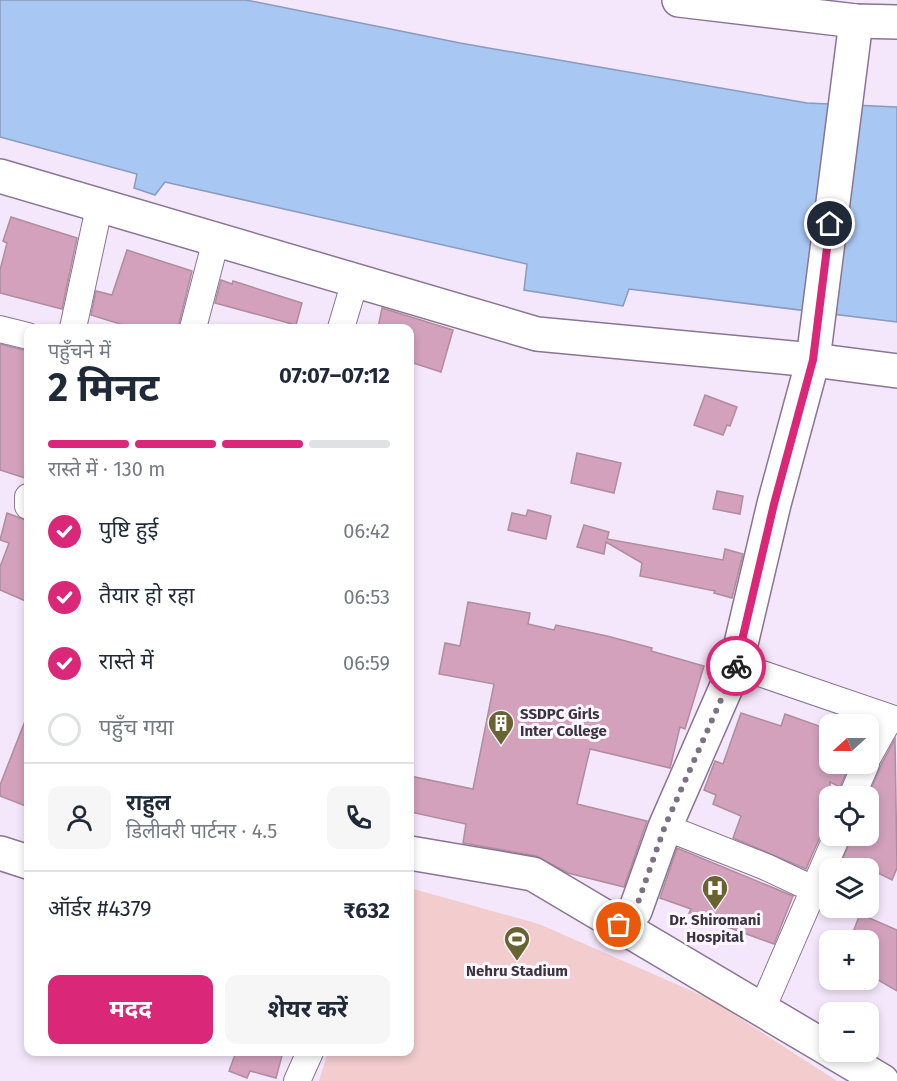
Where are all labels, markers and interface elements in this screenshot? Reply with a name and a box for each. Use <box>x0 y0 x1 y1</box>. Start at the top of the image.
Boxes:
pin <box>804 198 855 249</box>
icon: home <box>813 207 846 240</box>
text: पहुँचने में <box>48 339 111 363</box>
text: 07:07–07:12 <box>279 362 390 389</box>
text: 2 मिनट <box>48 365 159 411</box>
text: रास्ते में · 130 m <box>48 457 165 481</box>
icon: check <box>48 515 81 548</box>
text: पुष्टि हुई <box>99 516 158 543</box>
text: 06:42 <box>343 519 390 543</box>
icon: check <box>48 581 81 614</box>
text: तैयार हो रहा <box>99 582 194 609</box>
text: 06:53 <box>343 585 390 609</box>
courier <box>706 636 766 696</box>
icon: check <box>48 647 81 680</box>
text: रास्ते में <box>99 648 154 675</box>
icon: bike <box>720 650 753 683</box>
text: 06:59 <box>343 651 390 675</box>
place label: SSDPC Girls Inter College <box>520 705 607 740</box>
building icon: SSDPC Girls Inter College <box>486 708 516 746</box>
text: पहुँच गया <box>99 714 174 741</box>
north arrow <box>819 714 879 774</box>
map controls <box>819 714 879 1062</box>
button: person <box>48 786 111 849</box>
button: phone <box>327 786 390 849</box>
button: locate <box>819 786 879 846</box>
text: राहुल <box>126 789 171 816</box>
text: डिलीवरी पार्टनर · 4.5 <box>126 819 277 843</box>
button: layers <box>819 858 879 918</box>
hospital icon: Dr. Shiromani Hospital <box>700 873 730 911</box>
text: ऑर्डर #4379 <box>48 895 152 922</box>
text: ₹632 <box>343 897 390 924</box>
pin <box>593 899 644 950</box>
icon: bag <box>602 908 635 941</box>
place label: Dr. Shiromani Hospital <box>669 911 761 946</box>
sports icon: Nehru Stadium <box>502 924 532 962</box>
button: + <box>819 930 879 990</box>
place label: Nehru Stadium <box>466 962 568 980</box>
button: मदद <box>48 975 213 1044</box>
button: शेयर करें <box>225 975 390 1044</box>
button: − <box>819 1002 879 1062</box>

